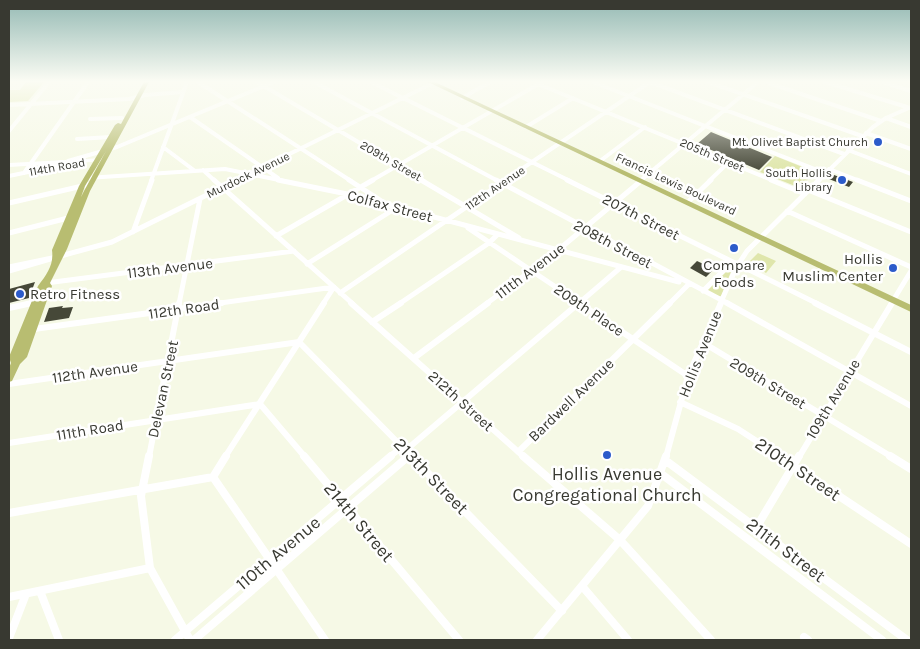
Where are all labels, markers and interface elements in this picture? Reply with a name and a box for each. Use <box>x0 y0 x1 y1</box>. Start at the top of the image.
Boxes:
street label: 205th Street <box>678 135 747 175</box>
place label: Mt. Olivet Baptist Church <box>732 135 868 149</box>
marker: Mt. Olivet Baptist Church <box>872 136 884 148</box>
street label: 209th Street <box>358 138 425 184</box>
street label: Murdock Avenue <box>204 149 292 201</box>
street label: Francis Lewis Boulevard <box>613 150 739 218</box>
street label: 114th Road <box>28 155 86 179</box>
street label: 112th Avenue <box>462 163 528 213</box>
place label: South Hollis Library <box>765 166 832 194</box>
marker: South Hollis Library <box>836 174 848 186</box>
street label: Colfax Street <box>345 186 435 226</box>
street label: 207th Street <box>599 190 683 244</box>
street label: 208th Street <box>571 216 656 272</box>
street label: 111th Avenue <box>492 239 568 303</box>
marker: Compare Foods <box>728 242 740 254</box>
place label: Hollis Muslim Center <box>782 250 884 285</box>
street label: 113th Avenue <box>126 254 214 282</box>
place label: Compare Foods <box>703 256 765 291</box>
marker: Hollis Muslim Center <box>887 262 899 274</box>
street label: 209th Place <box>550 280 628 340</box>
place label: Retro Fitness <box>30 285 120 303</box>
marker: Retro Fitness <box>14 288 26 300</box>
street label: 112th Road <box>147 295 221 323</box>
street label: Hollis Avenue <box>674 308 726 400</box>
street label: Delevan Street <box>144 338 182 439</box>
street label: 209th Street <box>727 353 810 413</box>
street label: Bardwell Avenue <box>525 355 617 445</box>
street label: 109th Avenue <box>802 356 864 442</box>
street label: 112th Avenue <box>51 357 139 387</box>
street label: 212th Street <box>425 367 498 435</box>
street label: 111th Road <box>55 416 125 444</box>
street label: 210th Street <box>751 432 845 506</box>
street label: 213th Street <box>389 433 473 519</box>
marker: Hollis Avenue Congregational Church <box>601 449 613 461</box>
place label: Hollis Avenue Congregational Church <box>512 463 702 506</box>
street label: 214th Street <box>319 477 399 567</box>
street label: 110th Avenue <box>231 511 325 595</box>
street label: 211th Street <box>742 513 830 587</box>

